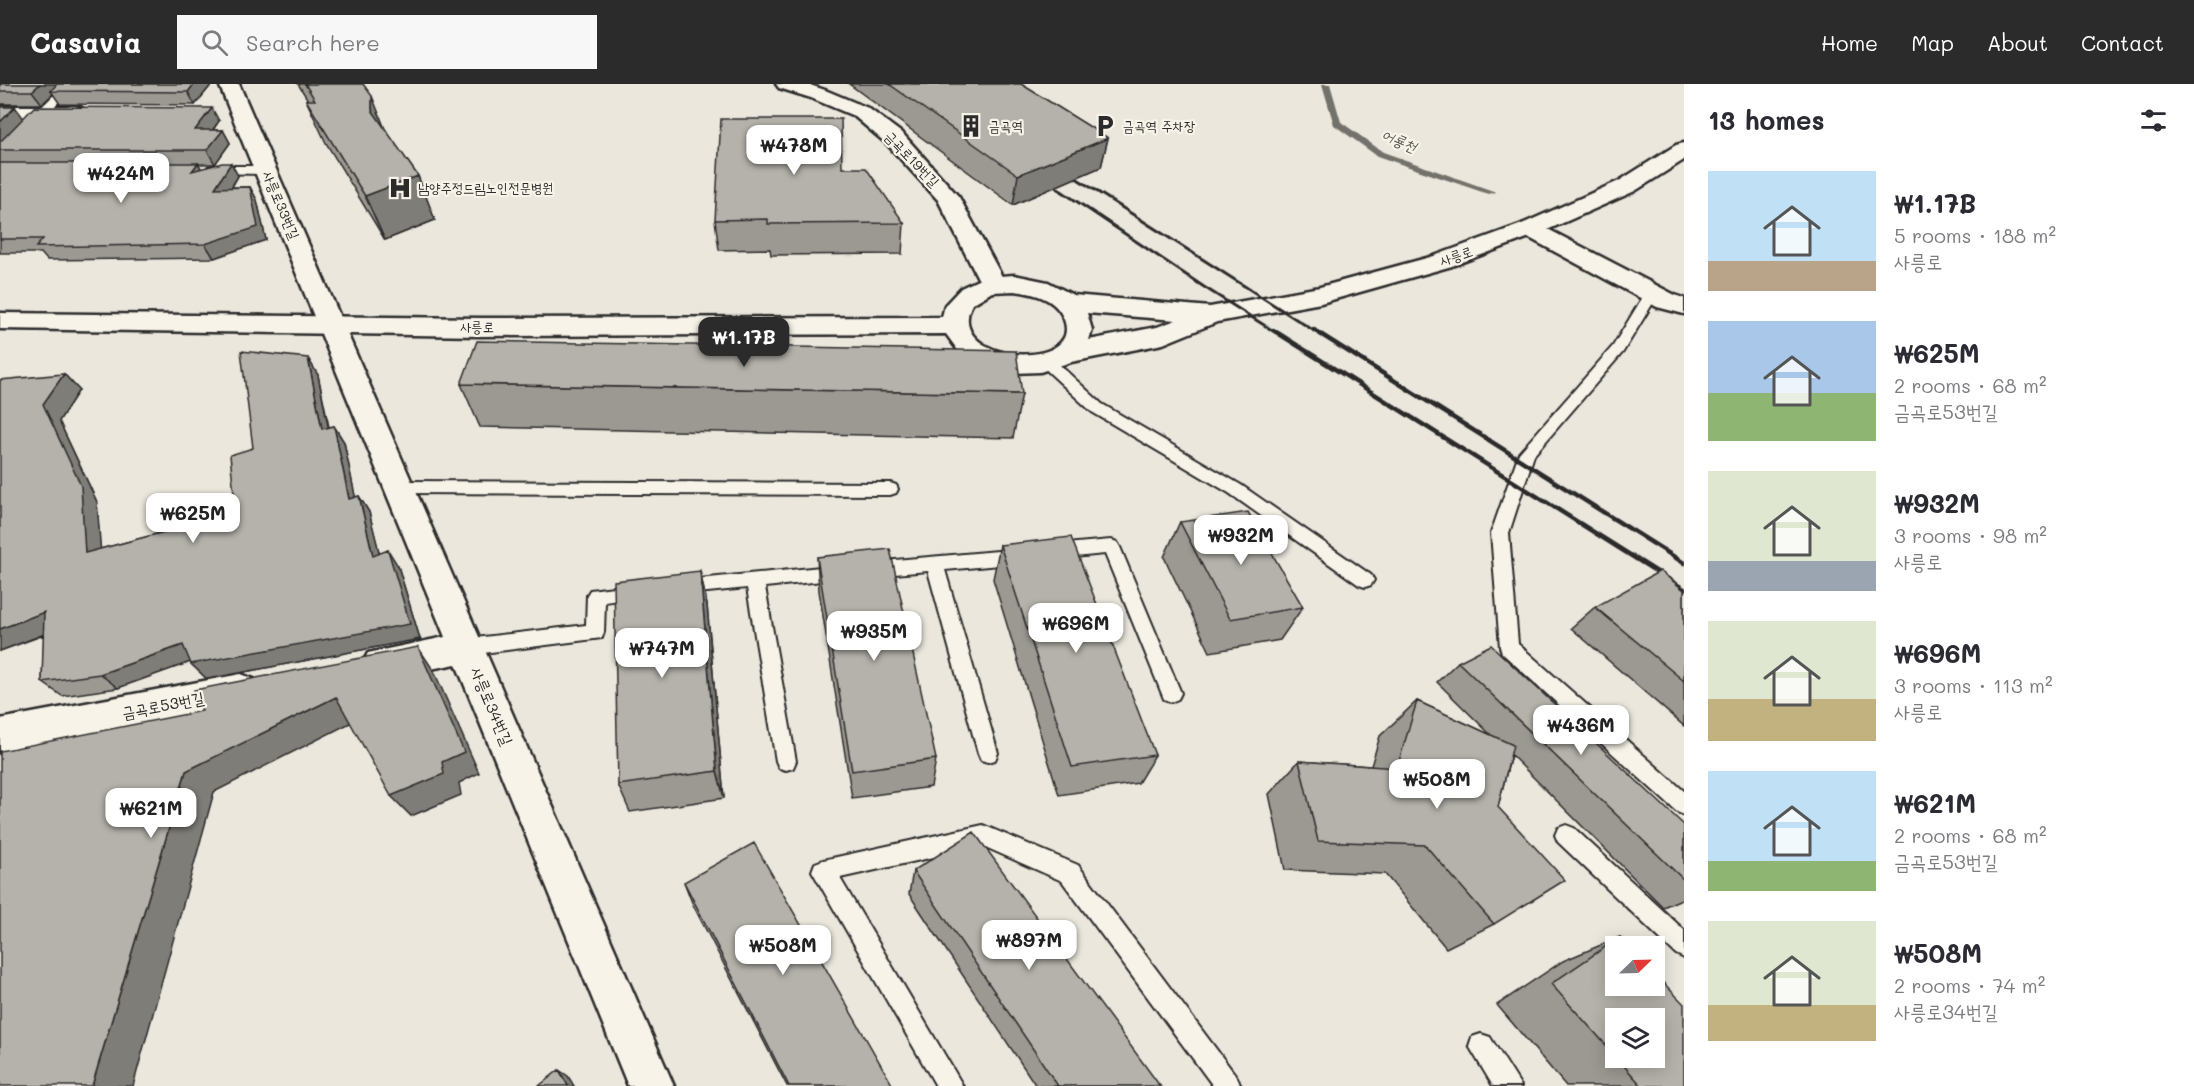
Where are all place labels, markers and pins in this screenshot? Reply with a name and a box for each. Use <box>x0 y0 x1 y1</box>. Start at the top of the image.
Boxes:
building icon: 금곡역 <box>958 113 984 139</box>
parking icon: 금곡역 주차장 <box>1092 113 1118 139</box>
place label: 금곡역 <box>989 116 1023 135</box>
place label: 금곡역 주차장 <box>1123 116 1196 135</box>
pin: ₩478M <box>752 125 836 176</box>
pin: ₩424M <box>79 153 163 204</box>
hospital icon: 남양주정드림노인전문병원 <box>387 175 413 201</box>
place label: 남양주정드림노인전문병원 <box>418 178 553 197</box>
pin: ₩1.17B <box>695 317 793 368</box>
pin: ₩625M <box>151 493 235 544</box>
pin: ₩932M <box>1199 515 1283 566</box>
pin: ₩696M <box>1034 603 1118 654</box>
pin: ₩935M <box>832 611 916 662</box>
pin: ₩747M <box>620 628 704 679</box>
pin: ₩436M <box>1539 705 1623 756</box>
pin: ₩508M <box>1395 759 1479 810</box>
pin: ₩621M <box>109 788 193 839</box>
pin: ₩897M <box>987 920 1071 971</box>
pin: ₩508M <box>741 925 825 976</box>

